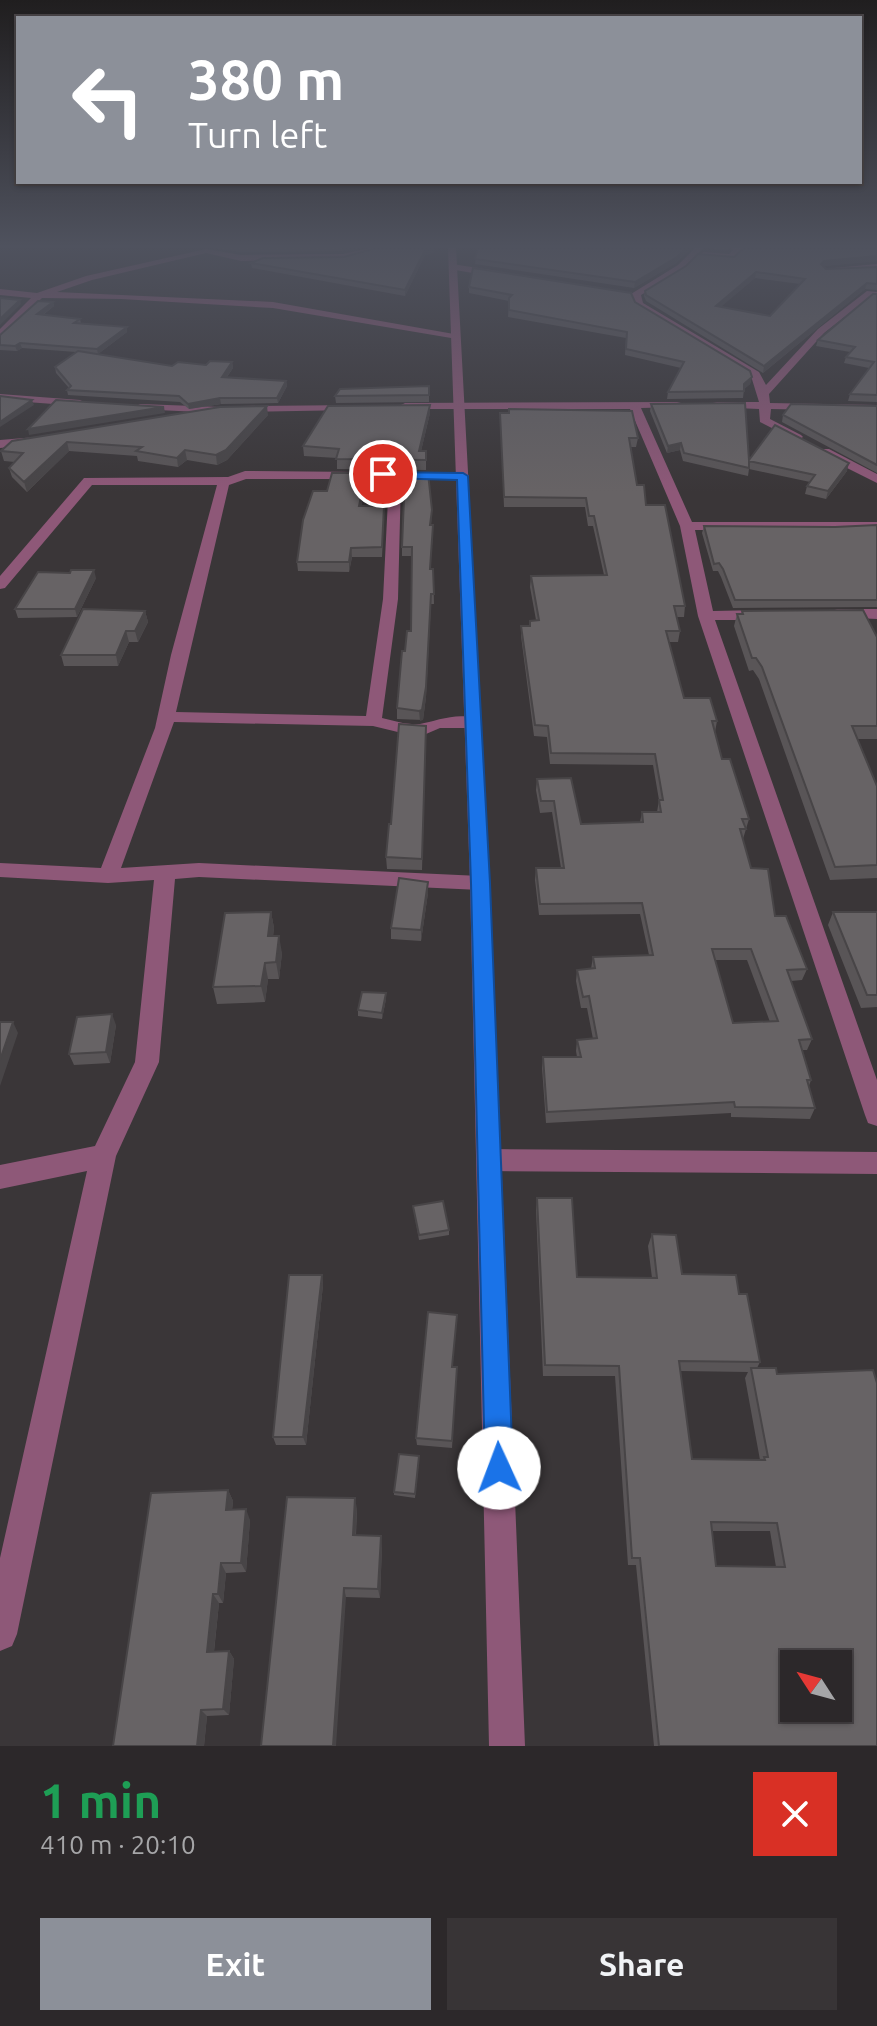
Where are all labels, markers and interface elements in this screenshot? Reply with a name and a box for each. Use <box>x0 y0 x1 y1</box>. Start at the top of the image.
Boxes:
icon: left <box>56 48 160 152</box>
text: 380 m <box>188 48 344 111</box>
text: Turn left <box>188 114 327 155</box>
pin <box>349 440 417 508</box>
icon: arrive <box>361 452 405 496</box>
position arrow <box>457 1426 541 1510</box>
north arrow <box>780 1650 852 1722</box>
map controls <box>780 1650 852 1722</box>
button: close <box>753 1772 837 1856</box>
text: 1 min <box>40 1773 161 1827</box>
text: 410 m · 20:10 <box>40 1830 196 1859</box>
button: Exit <box>40 1918 431 2010</box>
button: Share <box>447 1918 837 2010</box>

